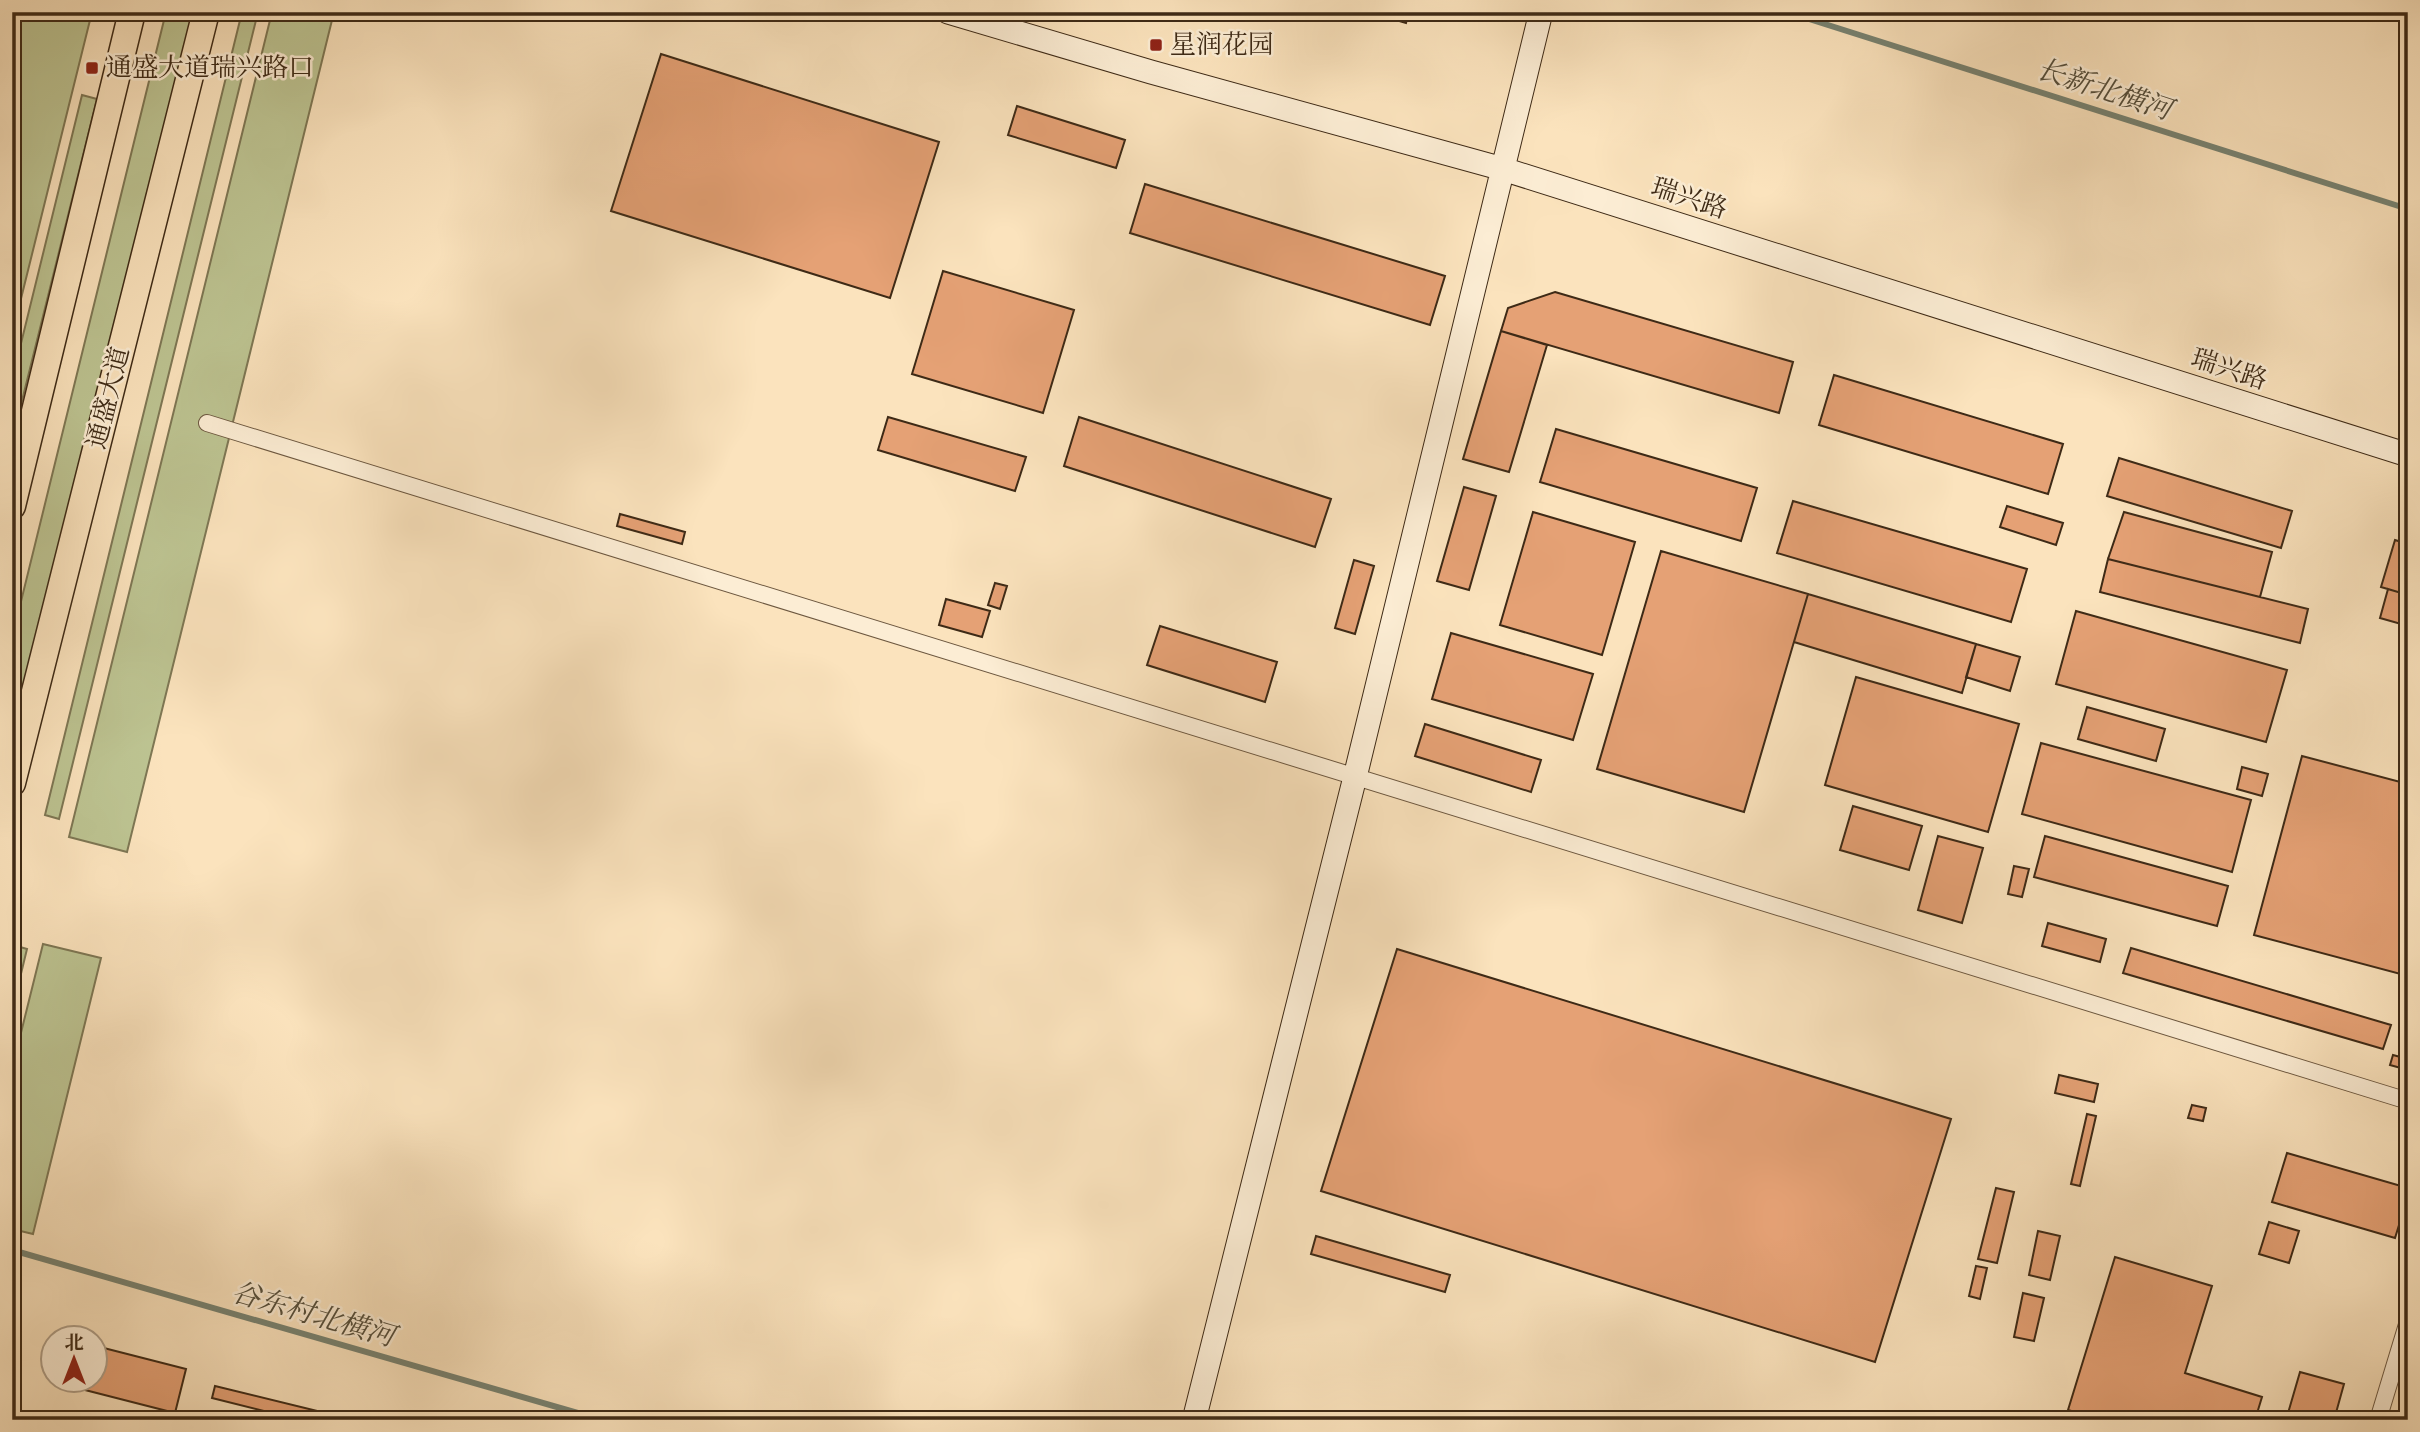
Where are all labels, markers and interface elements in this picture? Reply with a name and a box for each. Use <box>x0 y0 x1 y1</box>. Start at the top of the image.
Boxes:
place label: 星润花园 <box>1170 29 1274 62</box>
marker: 星润花园 <box>1148 37 1164 53</box>
place label: 通盛大道瑞兴路口 <box>106 52 314 85</box>
water label: 长新北横河 <box>2032 52 2181 130</box>
marker: 通盛大道瑞兴路口 <box>84 60 100 76</box>
street label: 瑞兴路 <box>1647 171 1731 227</box>
street label: 瑞兴路 <box>2187 342 2271 398</box>
street label: 通盛大道 <box>80 344 138 452</box>
water label: 谷东村北横河 <box>227 1275 403 1356</box>
north arrow <box>38 1324 108 1394</box>
text: 北 <box>64 1332 84 1355</box>

